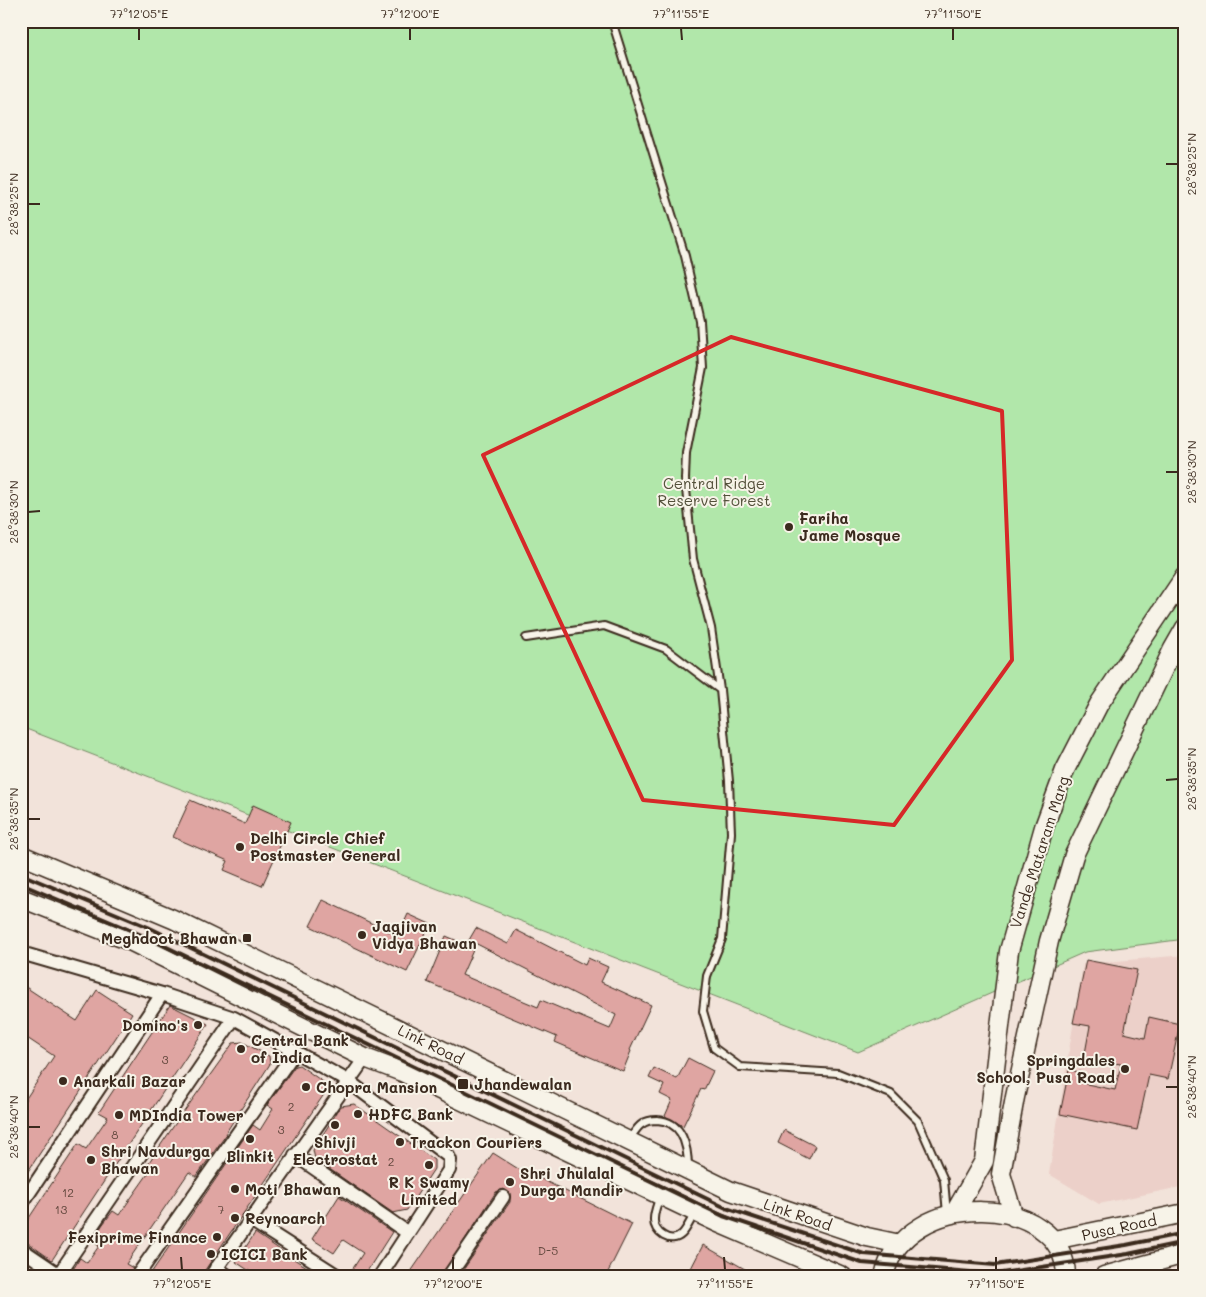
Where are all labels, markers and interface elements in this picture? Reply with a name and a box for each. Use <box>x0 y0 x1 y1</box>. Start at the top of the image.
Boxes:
text: 77°12'05"E <box>110 5 168 21</box>
text: 77°12'00"E <box>381 5 439 21</box>
text: 77°11'55"E <box>653 5 709 21</box>
text: 77°11'50"E <box>925 5 982 21</box>
text: 28°38'25"N <box>1183 133 1199 195</box>
text: 28°38'25"N <box>5 173 21 235</box>
text: 28°38'30"N <box>1183 440 1199 504</box>
park label: Central Ridge Reserve Forest <box>657 473 771 510</box>
text: 28°38'30"N <box>5 480 21 544</box>
place label: Fariha Jame Mosque <box>799 508 900 545</box>
marker: Fariha Jame Mosque <box>783 521 795 533</box>
text: 28°38'35"N <box>1183 748 1199 810</box>
street label: Vande Mataram Marg <box>1005 773 1073 931</box>
text: 28°38'35"N <box>5 788 21 850</box>
place label: Delhi Circle Chief Postmaster General <box>250 828 400 865</box>
marker: Delhi Circle Chief Postmaster General <box>234 841 246 853</box>
place label: Jagjivan Vidya Bhawan <box>372 916 477 953</box>
place label: Meghdoot Bhawan <box>101 928 237 948</box>
marker: Jagjivan Vidya Bhawan <box>356 929 368 941</box>
marker: Meghdoot Bhawan <box>241 932 253 944</box>
place label: Domino's <box>122 1015 188 1035</box>
marker: Domino's <box>192 1019 204 1031</box>
street label: Link Road <box>395 1019 467 1069</box>
place label: Central Bank of India <box>251 1030 349 1067</box>
marker: Central Bank of India <box>235 1043 247 1055</box>
place label: Springdales School, Pusa Road <box>976 1050 1115 1087</box>
house number: 3 <box>161 1051 169 1067</box>
text: 28°38'40"N <box>1183 1055 1199 1119</box>
marker: Springdales School, Pusa Road <box>1119 1063 1131 1075</box>
place label: Anarkali Bazar <box>73 1071 186 1091</box>
place label: Jhandewalan <box>474 1074 572 1094</box>
marker: Anarkali Bazar <box>57 1075 69 1087</box>
place label: Chopra Mansion <box>316 1077 437 1097</box>
marker: Jhandewalan <box>456 1077 470 1091</box>
marker: Chopra Mansion <box>300 1081 312 1093</box>
text: 28°38'40"N <box>5 1095 21 1159</box>
house number: 2 <box>288 1098 294 1114</box>
place label: HDFC Bank <box>368 1104 453 1124</box>
place label: MDIndia Tower <box>129 1105 244 1125</box>
marker: HDFC Bank <box>352 1108 364 1120</box>
marker: MDIndia Tower <box>113 1109 125 1121</box>
marker: Shivji Electrostat <box>329 1119 341 1131</box>
house number: 3 <box>277 1121 285 1137</box>
house number: 8 <box>111 1126 119 1142</box>
place label: Shivji Electrostat <box>292 1132 378 1169</box>
place label: Trackon Couriers <box>410 1132 542 1152</box>
marker: Blinkit <box>244 1133 256 1145</box>
marker: Trackon Couriers <box>394 1136 406 1148</box>
place label: Shri Navdurga Bhawan <box>101 1141 210 1178</box>
place label: Blinkit <box>226 1146 274 1166</box>
house number: 2 <box>388 1153 394 1169</box>
marker: Shri Navdurga Bhawan <box>85 1154 97 1166</box>
marker: R K Swamy Limited <box>423 1159 435 1171</box>
place label: Shri Jhulalal Durga Mandir <box>520 1163 623 1200</box>
place label: R K Swamy Limited <box>388 1172 470 1209</box>
marker: Shri Jhulalal Durga Mandir <box>504 1176 516 1188</box>
place label: Moti Bhawan <box>245 1179 341 1199</box>
marker: Moti Bhawan <box>229 1183 241 1195</box>
house number: 12 <box>62 1184 74 1200</box>
street label: Link Road <box>761 1193 835 1235</box>
house number: 13 <box>55 1201 67 1217</box>
house number: 7 <box>218 1201 225 1217</box>
place label: Reynoarch <box>245 1208 325 1228</box>
street label: Pusa Road <box>1080 1209 1158 1245</box>
marker: Reynoarch <box>229 1212 241 1224</box>
place label: Fexiprime Finance <box>68 1227 207 1247</box>
marker: Fexiprime Finance <box>211 1231 223 1243</box>
house number: D-5 <box>538 1242 558 1258</box>
place label: ICICI Bank <box>221 1244 308 1264</box>
marker: ICICI Bank <box>205 1248 217 1260</box>
text: 77°12'05"E <box>153 1275 211 1291</box>
text: 77°12'00"E <box>424 1275 482 1291</box>
text: 77°11'55"E <box>697 1275 753 1291</box>
text: 77°11'50"E <box>968 1275 1025 1291</box>

